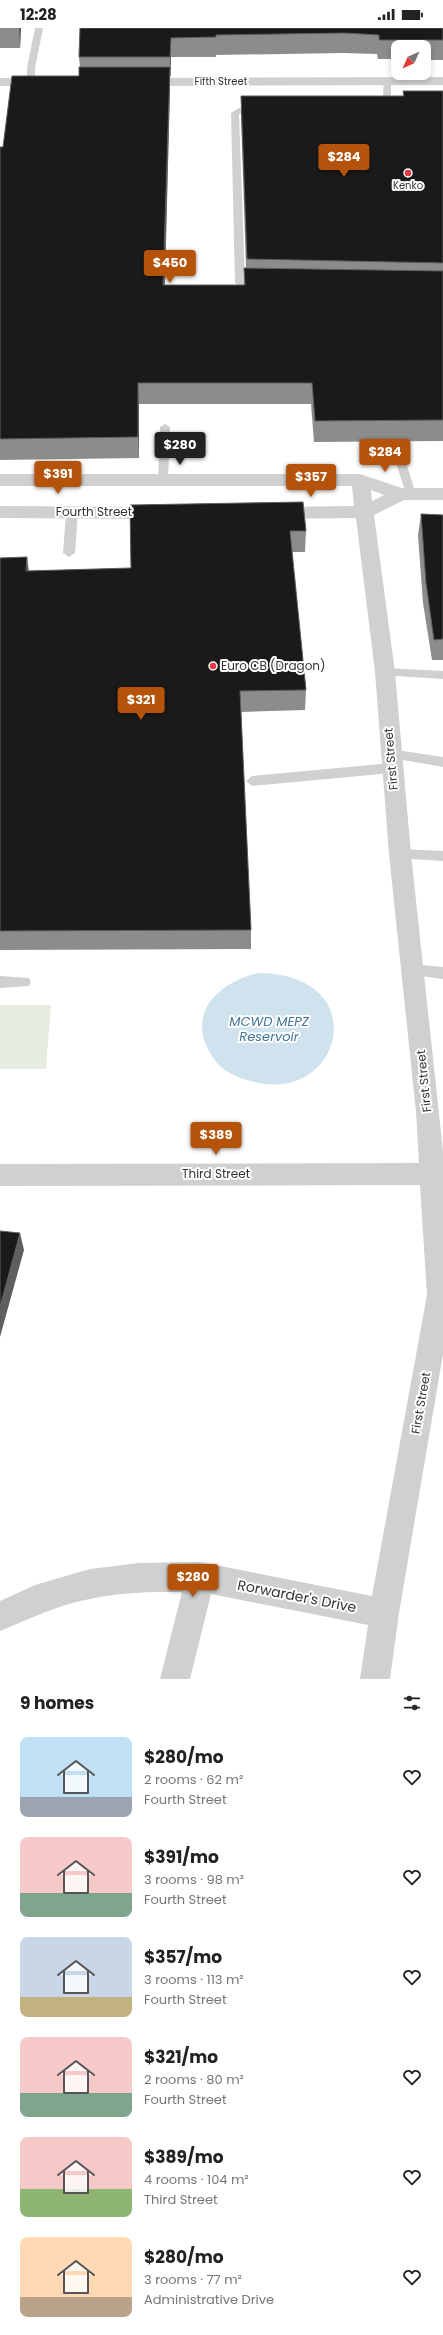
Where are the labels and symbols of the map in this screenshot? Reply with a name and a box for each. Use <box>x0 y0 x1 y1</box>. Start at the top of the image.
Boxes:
north arrow <box>391 40 431 80</box>
street label: Fifth Street <box>195 74 248 89</box>
pin: $284 <box>320 144 368 178</box>
marker: Kenko <box>403 168 413 178</box>
place label: Kenko <box>393 178 423 193</box>
pin: $450 <box>146 250 194 284</box>
pin: $280 <box>156 432 204 466</box>
pin: $284 <box>361 439 409 473</box>
pin: $391 <box>34 461 82 495</box>
pin: $357 <box>287 464 335 498</box>
street label: Fourth Street <box>56 503 132 520</box>
place label: Euro CB (Dragon) <box>221 657 325 674</box>
marker: Euro CB (Dragon) <box>208 661 218 671</box>
pin: $321 <box>117 687 165 721</box>
street label: First Street <box>379 727 402 791</box>
water label: MCWD MEPZ Reservoir <box>229 1012 310 1046</box>
street label: First Street <box>412 1049 435 1113</box>
pin: $389 <box>192 1122 240 1156</box>
street label: Third Street <box>182 1165 250 1182</box>
street label: First Street <box>407 1371 434 1435</box>
pin: $280 <box>169 1564 217 1598</box>
street label: Rorwarder's Drive <box>236 1575 358 1617</box>

